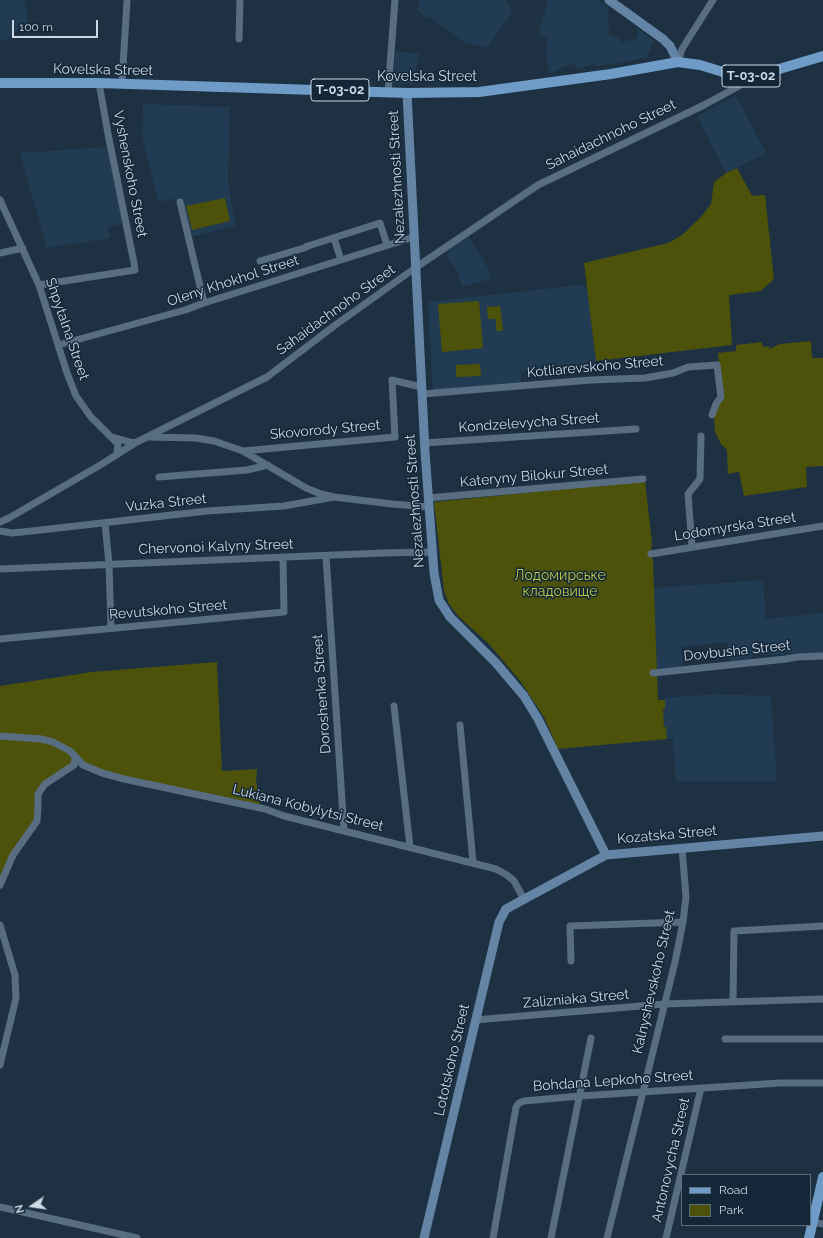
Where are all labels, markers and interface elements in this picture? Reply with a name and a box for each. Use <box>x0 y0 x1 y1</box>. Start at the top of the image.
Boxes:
scale bar <box>14 12 100 38</box>
text: 100 m <box>19 20 53 34</box>
street label: Kovelska Street <box>53 61 153 79</box>
road number: Т-03-02 <box>722 65 780 87</box>
street label: Kovelska Street <box>377 69 477 85</box>
road number: Т-03-02 <box>311 79 369 101</box>
street label: Sahaidachnoho Street <box>543 96 679 174</box>
street label: Vyshenskoho Street <box>109 109 151 239</box>
street label: Nezalezhnosti Street <box>385 110 409 244</box>
street label: Oleny Khokhol Street <box>165 252 301 310</box>
street label: Sahaidachnoho Street <box>273 261 399 359</box>
street label: Shpytalna Street <box>42 276 92 382</box>
street label: Kotliarevskoho Street <box>526 353 664 381</box>
street label: Kondzelevycha Street <box>458 410 600 436</box>
street label: Skovorody Street <box>269 417 381 443</box>
street label: Nezalezhnosti Street <box>402 434 428 568</box>
street label: Kateryny Bilokur Street <box>459 461 609 491</box>
street label: Vuzka Street <box>125 490 207 516</box>
street label: Lodomyrska Street <box>673 509 797 545</box>
street label: Chervonoi Kalyny Street <box>138 536 294 558</box>
park label: Лодомирське кладовище <box>514 568 606 600</box>
street label: Revutskoho Street <box>108 596 228 624</box>
street label: Doroshenka Street <box>309 634 335 754</box>
street label: Dovbusha Street <box>683 637 791 665</box>
street label: Lukiana Kobylytsi Street <box>231 781 385 835</box>
street label: Kozatska Street <box>616 822 718 848</box>
street label: Kalnyshevskoho Street <box>629 908 679 1056</box>
street label: Zalizniaka Street <box>522 986 630 1012</box>
street label: Lototskoho Street <box>431 1002 473 1118</box>
street label: Bohdana Lepkoho Street <box>532 1067 694 1095</box>
street label: Antonovycha Street <box>648 1096 694 1224</box>
legend <box>681 1174 811 1226</box>
text: Road <box>719 1183 748 1197</box>
north arrow <box>12 1186 52 1226</box>
text: N <box>13 1203 27 1214</box>
text: Park <box>719 1203 744 1217</box>

